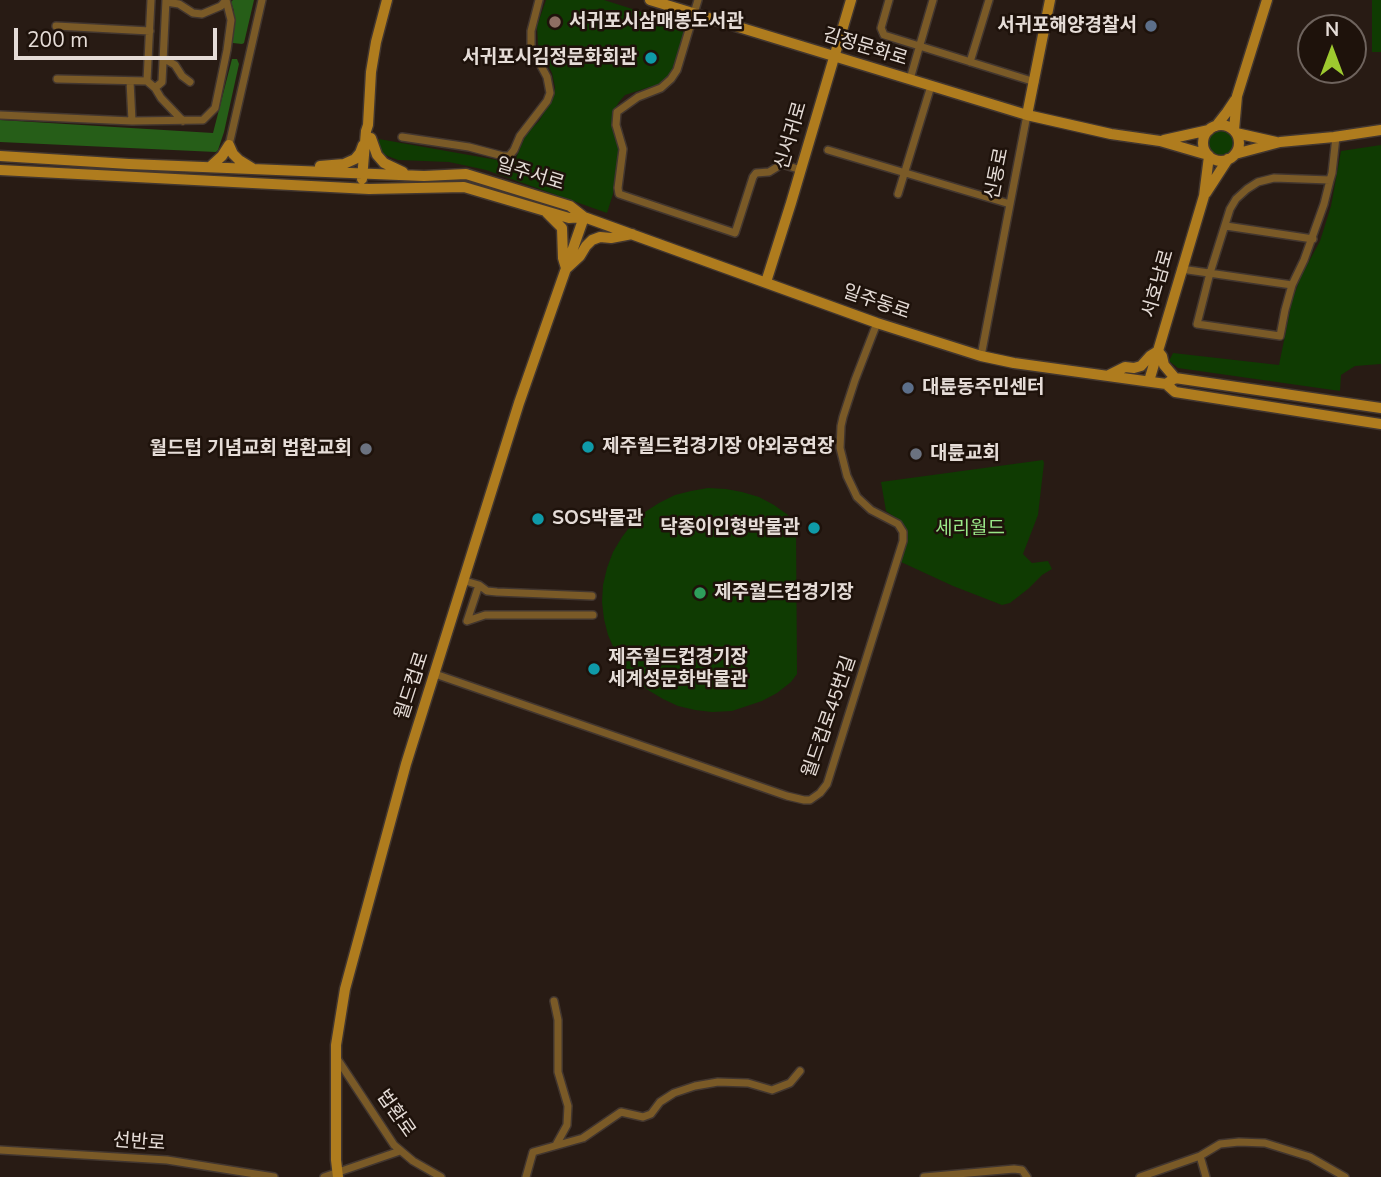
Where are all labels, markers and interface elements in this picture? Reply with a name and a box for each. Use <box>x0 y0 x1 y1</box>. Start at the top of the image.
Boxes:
place label: 서귀포시삼매봉도서관 <box>569 11 744 33</box>
scale bar <box>18 14 220 58</box>
marker: 서귀포시삼매봉도서관 <box>547 14 563 30</box>
north arrow <box>1297 14 1367 84</box>
place label: 서귀포해양경찰서 <box>997 15 1137 37</box>
text: N <box>1325 17 1339 43</box>
marker: 서귀포해양경찰서 <box>1143 18 1159 34</box>
street label: 김정문화로 <box>820 24 910 72</box>
text: 200 m <box>27 26 88 54</box>
place label: 서귀포시김정문화회관 <box>462 47 637 69</box>
marker: 서귀포시김정문화회관 <box>643 50 659 66</box>
street label: 신서귀로 <box>771 99 813 173</box>
street label: 신동로 <box>982 146 1014 202</box>
street label: 일주서로 <box>493 154 567 196</box>
street label: 서호남로 <box>1138 247 1180 321</box>
street label: 일주동로 <box>839 281 913 325</box>
place label: 대륜동주민센터 <box>922 377 1044 399</box>
marker: 대륜동주민센터 <box>900 380 916 396</box>
place label: 제주월드컵경기장 야외공연장 <box>602 436 834 458</box>
place label: 월드텁 기념교회 법환교회 <box>149 438 352 460</box>
marker: 제주월드컵경기장 야외공연장 <box>580 439 596 455</box>
marker: 월드텁 기념교회 법환교회 <box>358 441 374 457</box>
place label: 대륜교회 <box>930 443 1000 465</box>
marker: 대륜교회 <box>908 446 924 462</box>
place label: SOS박물관 <box>552 508 643 530</box>
marker: SOS박물관 <box>530 511 546 527</box>
place label: 닥종이인형박물관 <box>660 517 800 539</box>
park label: 세리월드 <box>935 518 1005 540</box>
marker: 닥종이인형박물관 <box>806 520 822 536</box>
place label: 제주월드컵경기장 <box>714 582 854 604</box>
marker: 제주월드컵경기장 <box>692 585 708 601</box>
place label: 제주월드컵경기장 세계성문화박물관 <box>608 647 748 691</box>
street label: 월드컵로 <box>391 649 435 723</box>
street label: 월드컵로45번길 <box>798 653 862 781</box>
marker: 제주월드컵경기장 세계성문화박물관 <box>586 661 602 677</box>
street label: 법환로 <box>371 1086 419 1142</box>
street label: 선반로 <box>112 1130 166 1156</box>

